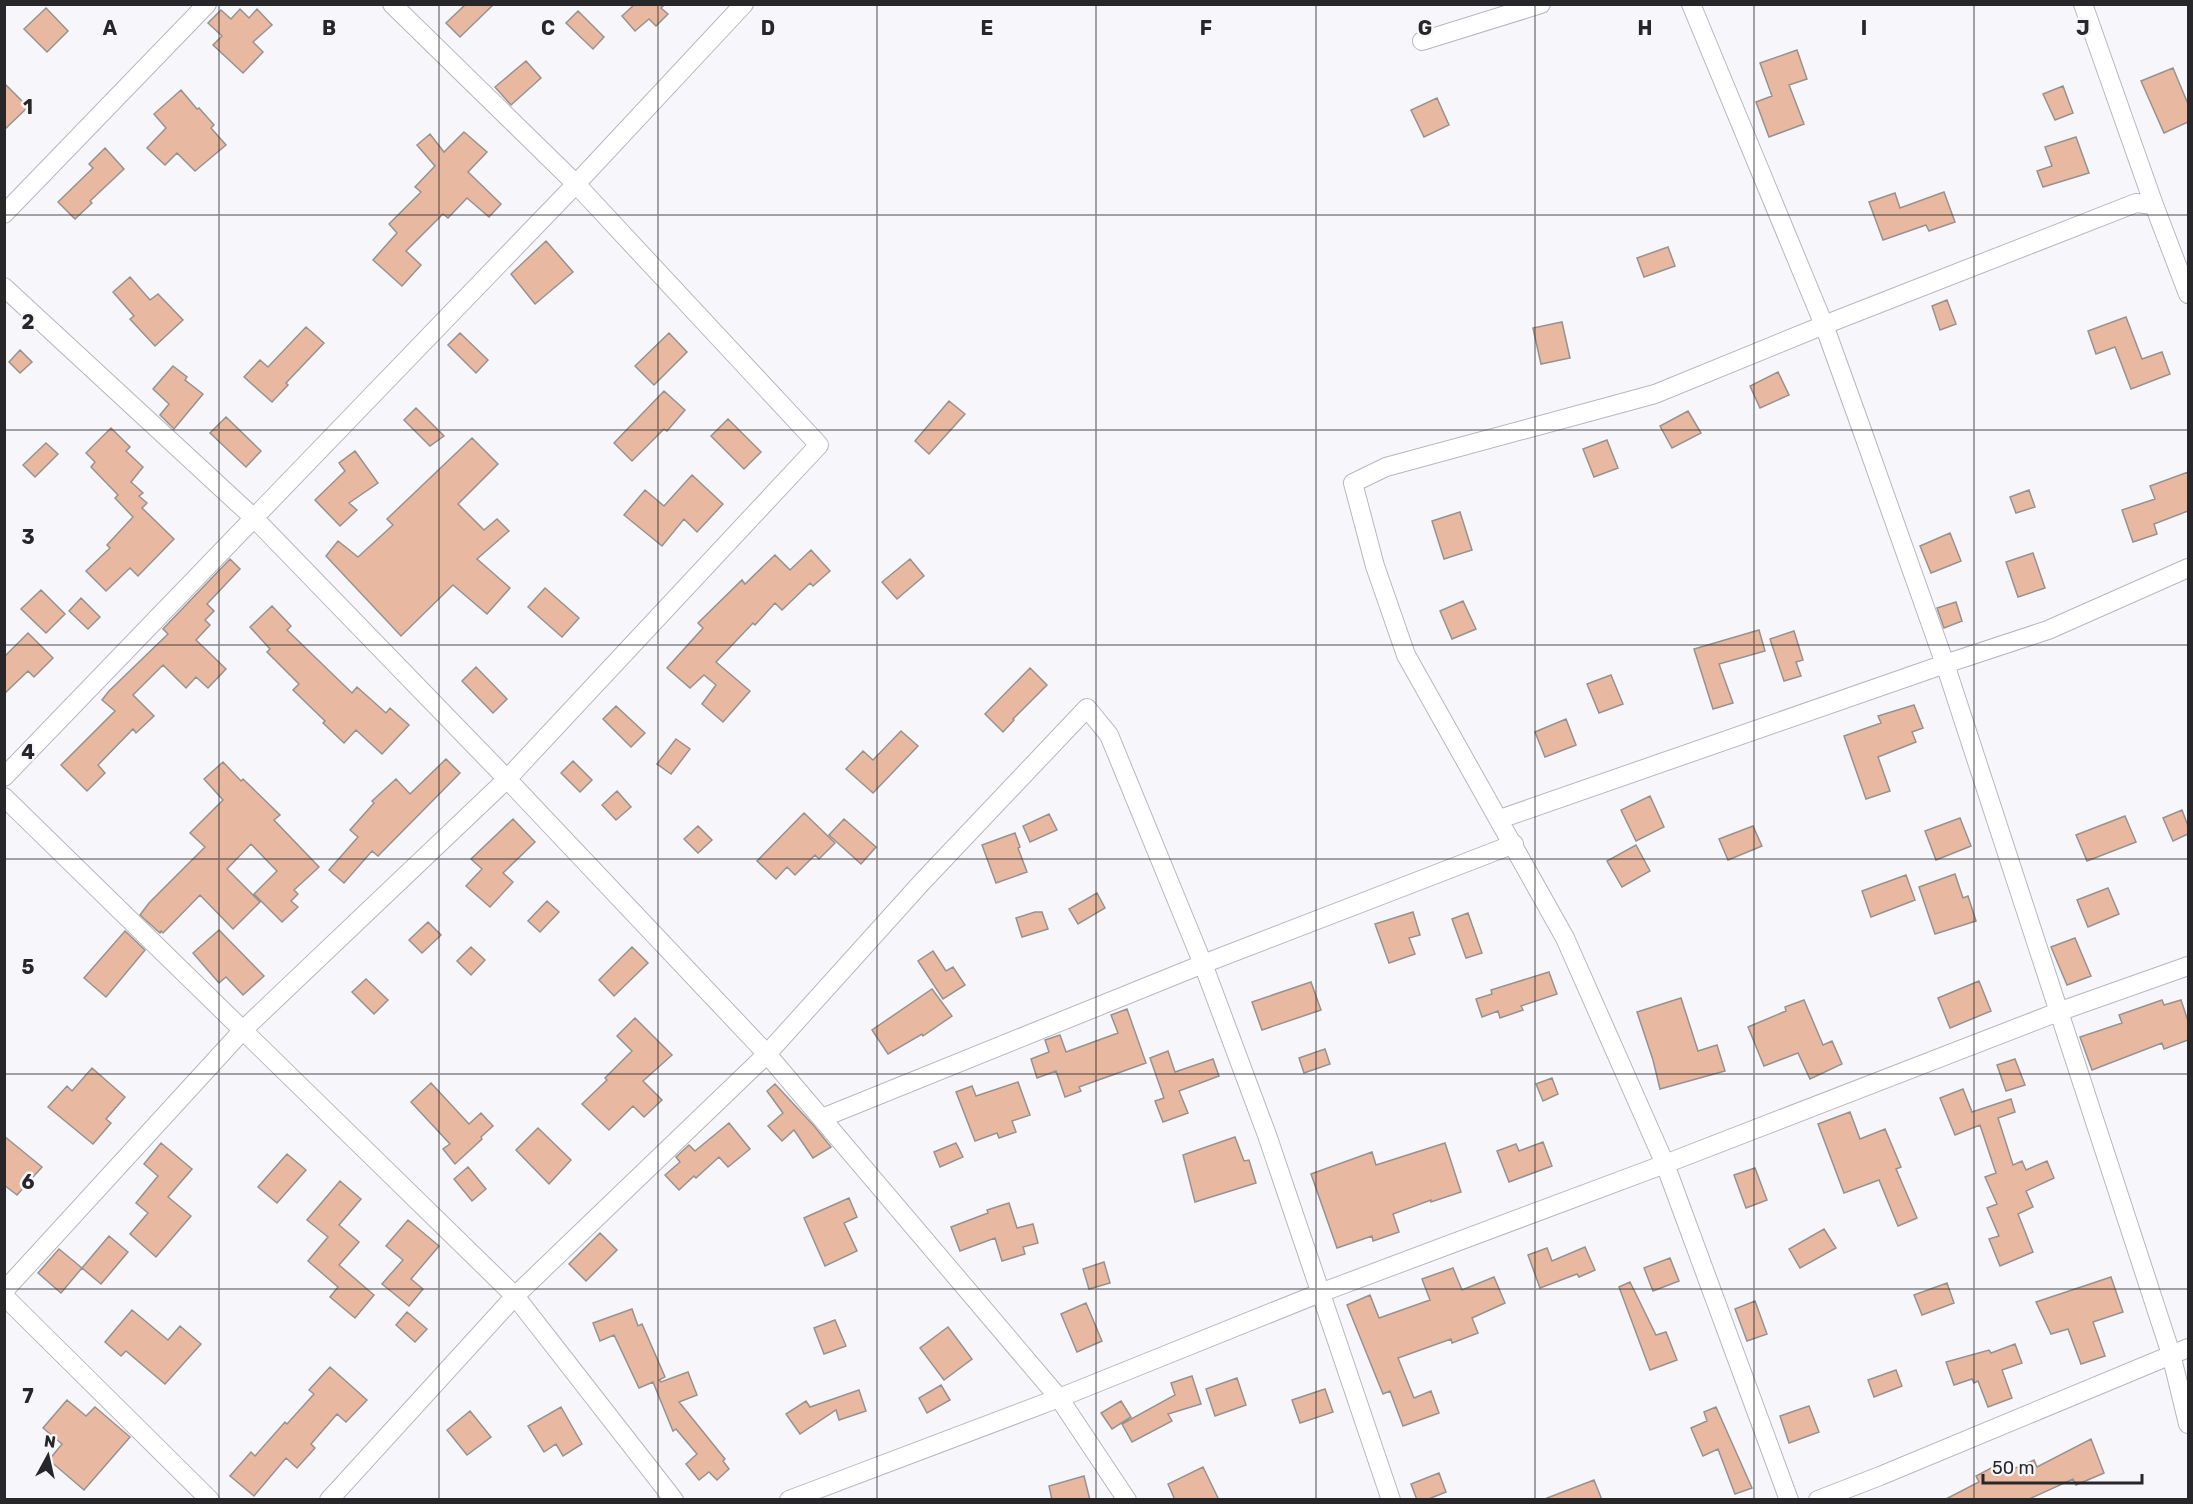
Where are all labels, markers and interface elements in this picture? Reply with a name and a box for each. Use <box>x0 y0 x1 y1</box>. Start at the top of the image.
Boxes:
text: A <box>103 16 118 40</box>
text: B <box>322 16 336 40</box>
text: C <box>541 16 555 40</box>
text: D <box>761 16 775 40</box>
text: E <box>981 16 993 40</box>
text: F <box>1200 16 1212 40</box>
text: G <box>1418 16 1432 40</box>
text: H <box>1638 16 1652 40</box>
text: I <box>1861 16 1867 40</box>
text: J <box>2076 16 2090 40</box>
text: 1 <box>23 95 33 119</box>
text: 2 <box>22 310 35 334</box>
text: 3 <box>21 525 35 549</box>
text: 4 <box>21 740 35 764</box>
text: 5 <box>22 955 35 979</box>
text: 6 <box>21 1170 35 1194</box>
text: 7 <box>22 1384 34 1408</box>
north arrow <box>18 1426 78 1486</box>
text: N <box>43 1431 57 1452</box>
scale bar <box>1983 1447 2142 1485</box>
text: 50 m <box>1992 1457 2035 1479</box>

